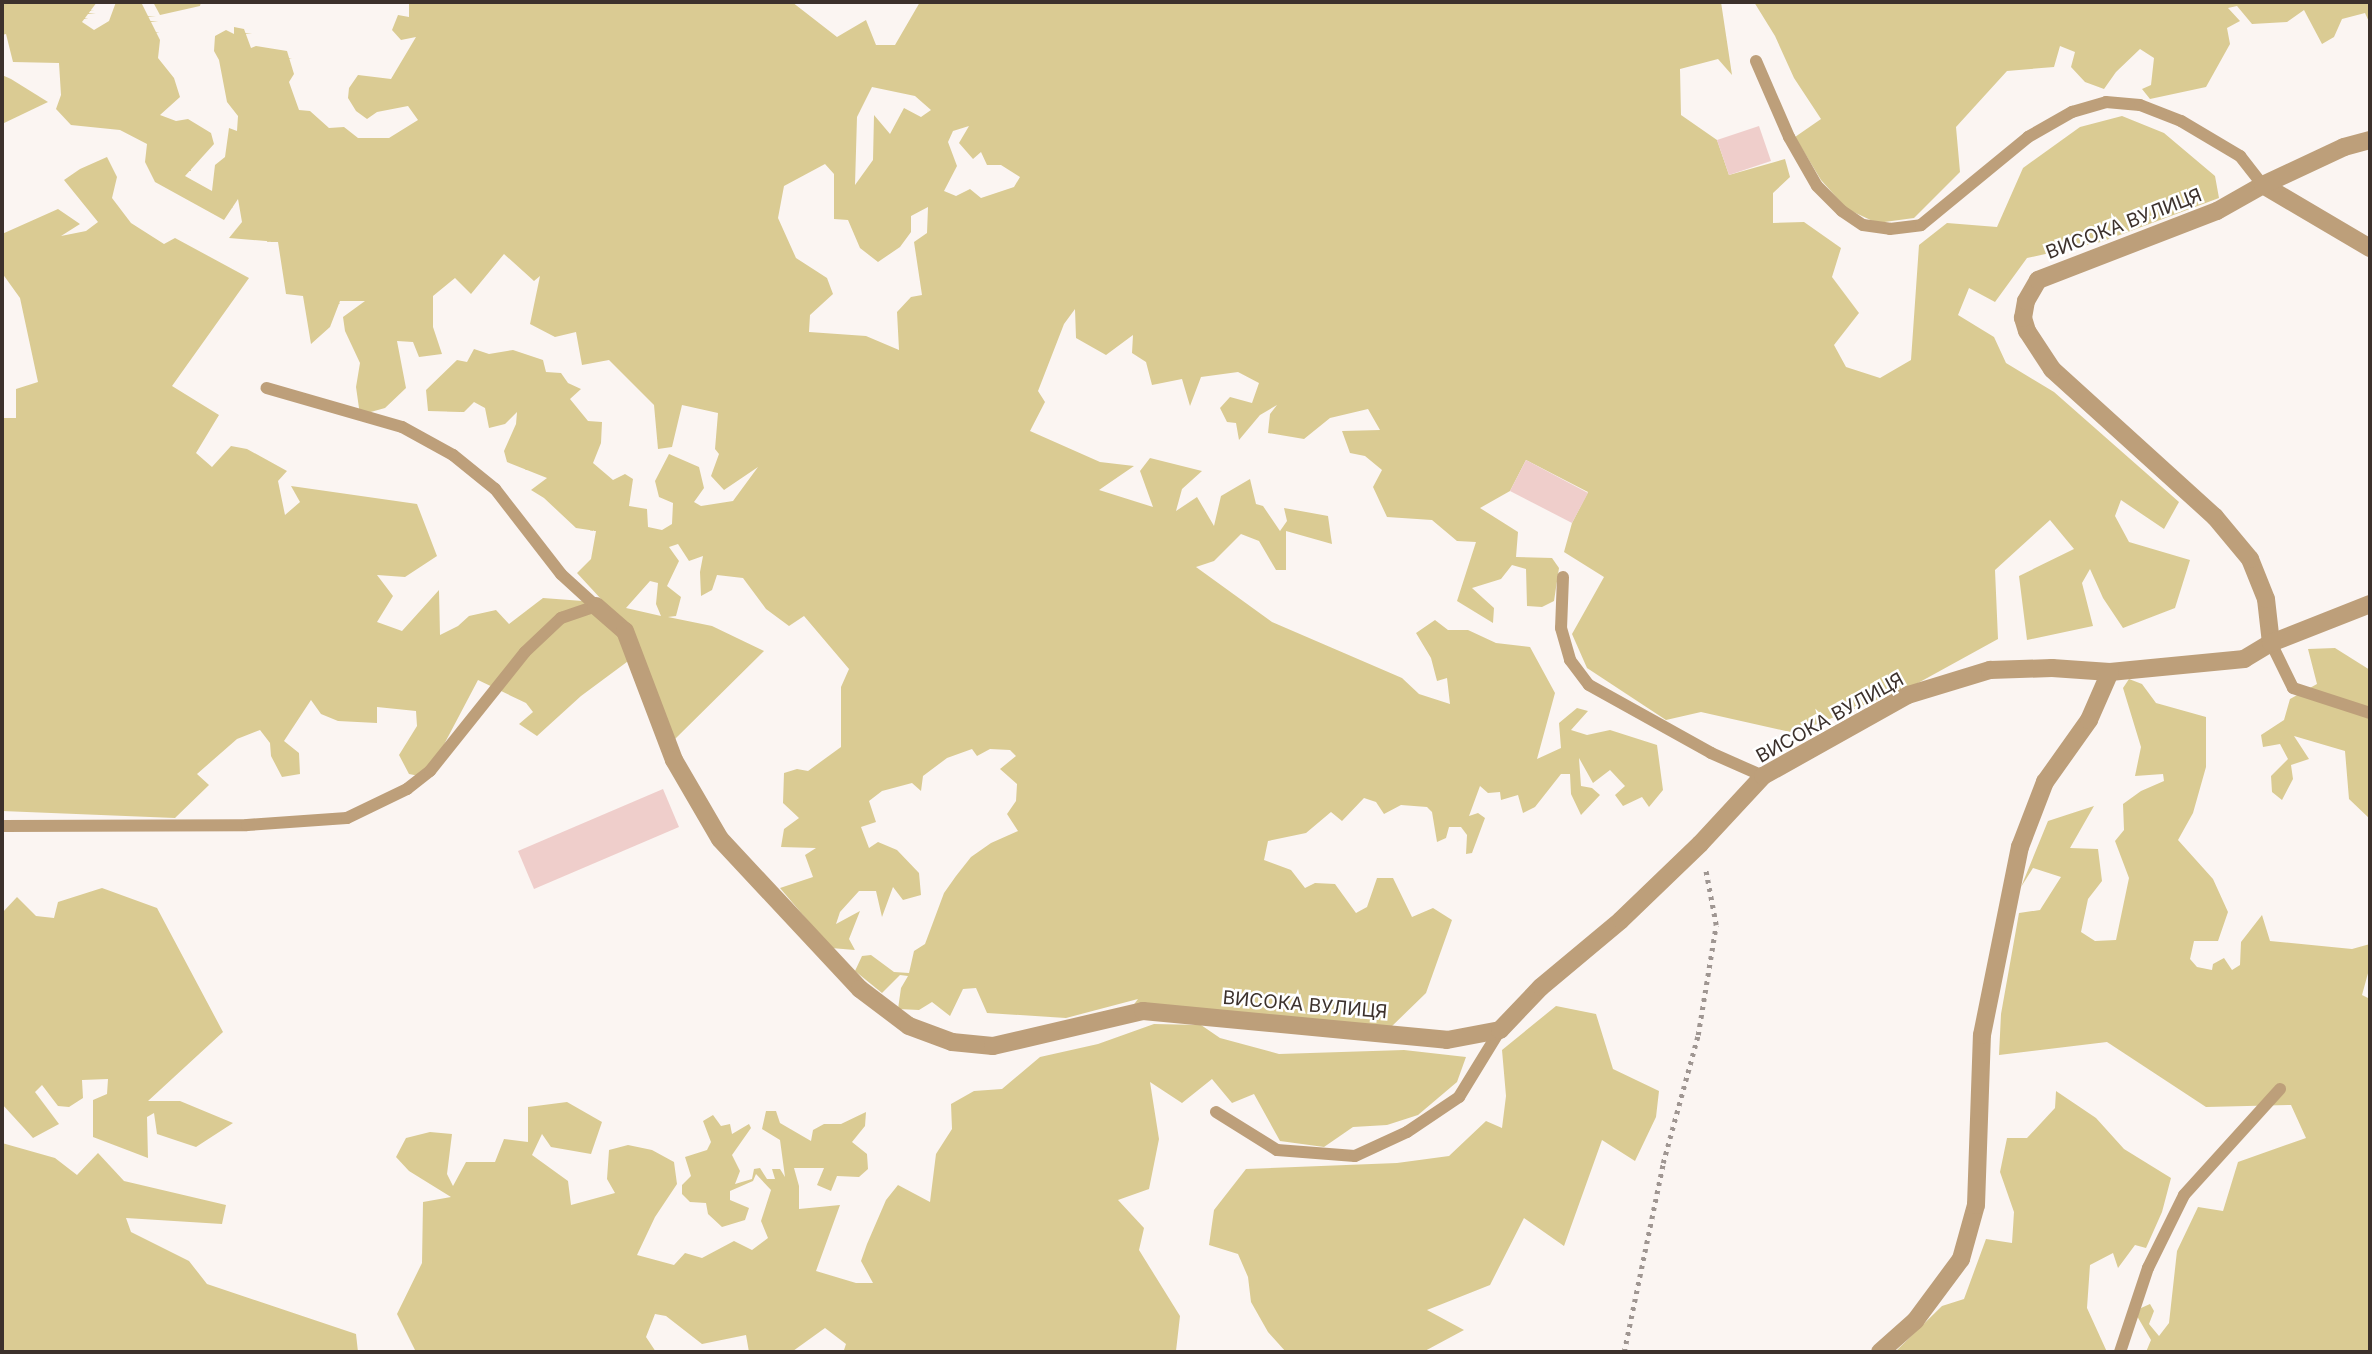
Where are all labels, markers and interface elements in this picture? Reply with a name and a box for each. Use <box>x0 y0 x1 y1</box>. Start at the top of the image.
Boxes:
street label: ВИСОКА ВУЛИЦЯ <box>2043 184 2205 264</box>
street label: ВИСОКА ВУЛИЦЯ <box>1752 668 1908 768</box>
street label: ВИСОКА ВУЛИЦЯ <box>1222 986 1388 1024</box>

